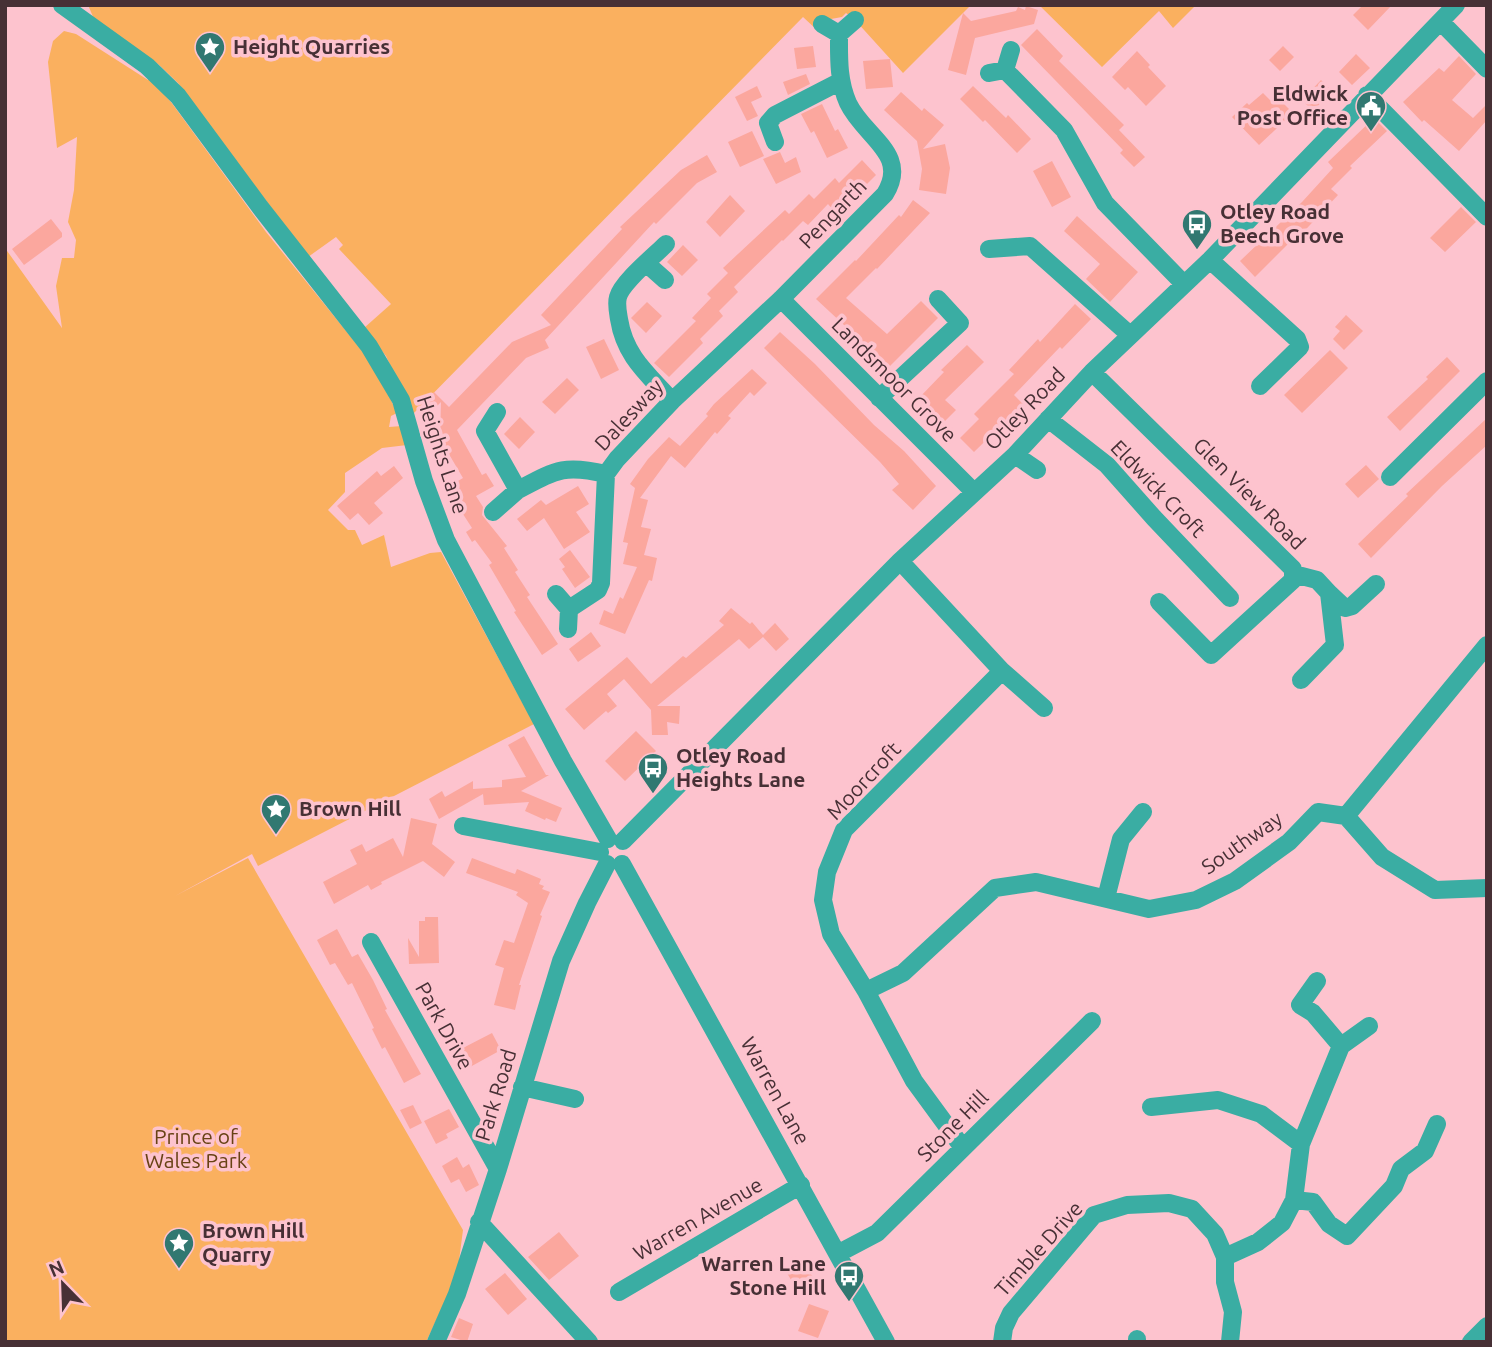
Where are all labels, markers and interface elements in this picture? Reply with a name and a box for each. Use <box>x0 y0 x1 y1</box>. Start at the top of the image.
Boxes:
place icon: Height Quarries <box>193 30 227 74</box>
place label: Height Quarries <box>233 34 390 58</box>
place label: Eldwick Post Office <box>1237 81 1348 129</box>
public building icon: Eldwick Post Office <box>1354 89 1388 133</box>
street label: Pengarth <box>794 174 871 253</box>
place label: Otley Road Beech Grove <box>1220 199 1344 247</box>
bus stop icon: Otley Road Beech Grove <box>1180 207 1214 251</box>
street label: Landsmoor Grove <box>827 312 962 447</box>
street label: Otley Road <box>979 362 1069 454</box>
street label: Dalesway <box>589 374 667 455</box>
street label: Heights Lane <box>413 393 473 517</box>
street label: Glen View Road <box>1189 432 1311 554</box>
street label: Eldwick Croft <box>1106 435 1211 542</box>
street label: Moorcroft <box>821 737 905 824</box>
place label: Otley Road Heights Lane <box>676 743 805 791</box>
bus stop icon: Otley Road Heights Lane <box>636 751 670 795</box>
place icon: Brown Hill <box>259 792 293 836</box>
place label: Brown Hill <box>299 796 401 820</box>
street label: Southway <box>1197 806 1286 879</box>
street label: Park Drive <box>411 978 479 1073</box>
street label: Warren Lane <box>736 1033 815 1148</box>
street label: Park Road <box>470 1046 520 1144</box>
street label: Stone Hill <box>912 1085 993 1166</box>
park label: Prince of Wales Park <box>145 1124 248 1172</box>
street label: Warren Avenue <box>629 1172 766 1265</box>
street label: Timble Drive <box>989 1196 1087 1301</box>
place label: Brown Hill Quarry <box>202 1218 304 1266</box>
place icon: Brown Hill Quarry <box>162 1226 196 1270</box>
north arrow <box>28 1249 98 1319</box>
place label: Warren Lane Stone Hill <box>701 1251 826 1299</box>
text: N <box>46 1255 67 1281</box>
bus stop icon: Warren Lane Stone Hill <box>832 1259 866 1303</box>

